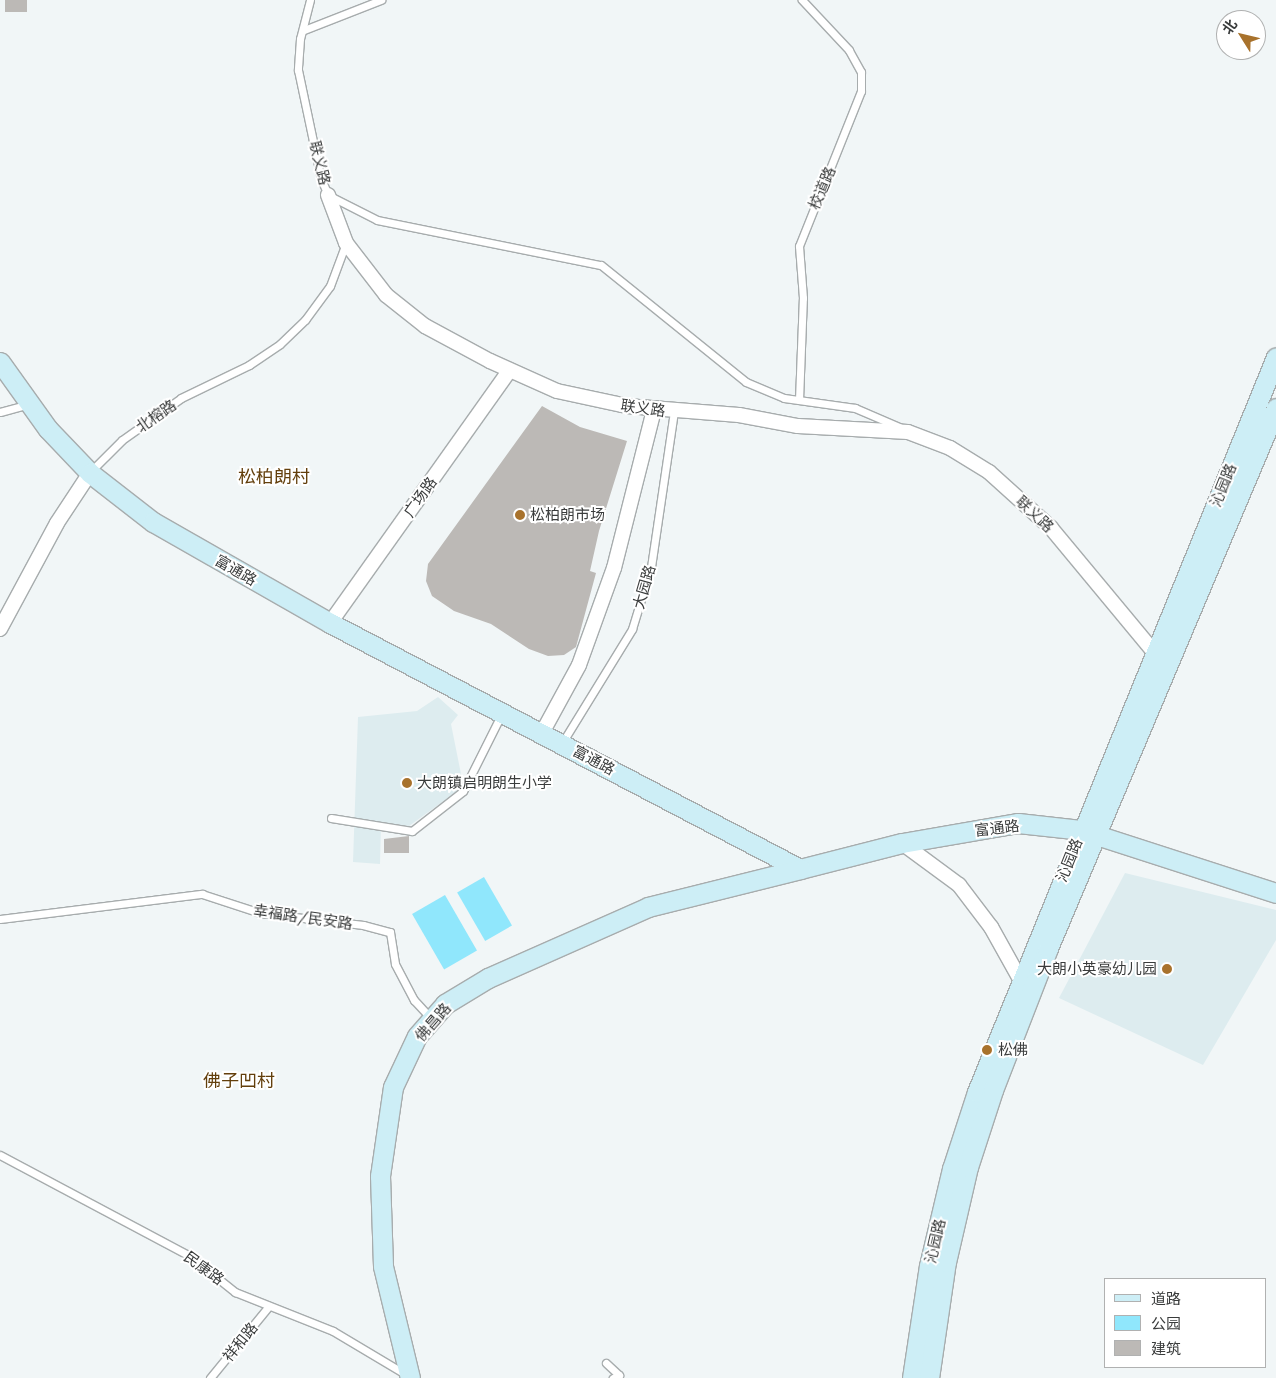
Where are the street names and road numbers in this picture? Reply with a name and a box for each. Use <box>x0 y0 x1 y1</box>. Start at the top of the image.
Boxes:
street label: 联义路 <box>306 139 334 187</box>
street label: 校道路 <box>805 164 839 212</box>
street label: 北榕路 <box>132 396 180 436</box>
street label: 联义路 <box>619 396 667 420</box>
street label: 沁园路 <box>1206 461 1240 509</box>
street label: 广场路 <box>400 473 440 521</box>
street label: 联义路 <box>1012 492 1058 536</box>
street label: 富通路 <box>212 551 260 589</box>
street label: 大园路 <box>629 563 659 611</box>
street label: 富通路 <box>570 741 618 779</box>
street label: 富通路 <box>974 816 1020 840</box>
street label: 沁园路 <box>1052 836 1086 884</box>
street label: 幸福路/民安路 <box>252 901 354 933</box>
street label: 佛昌路 <box>411 999 455 1045</box>
street label: 沁园路 <box>921 1217 949 1265</box>
street label: 民康路 <box>181 1247 227 1289</box>
street label: 祥和路 <box>219 1319 261 1365</box>

